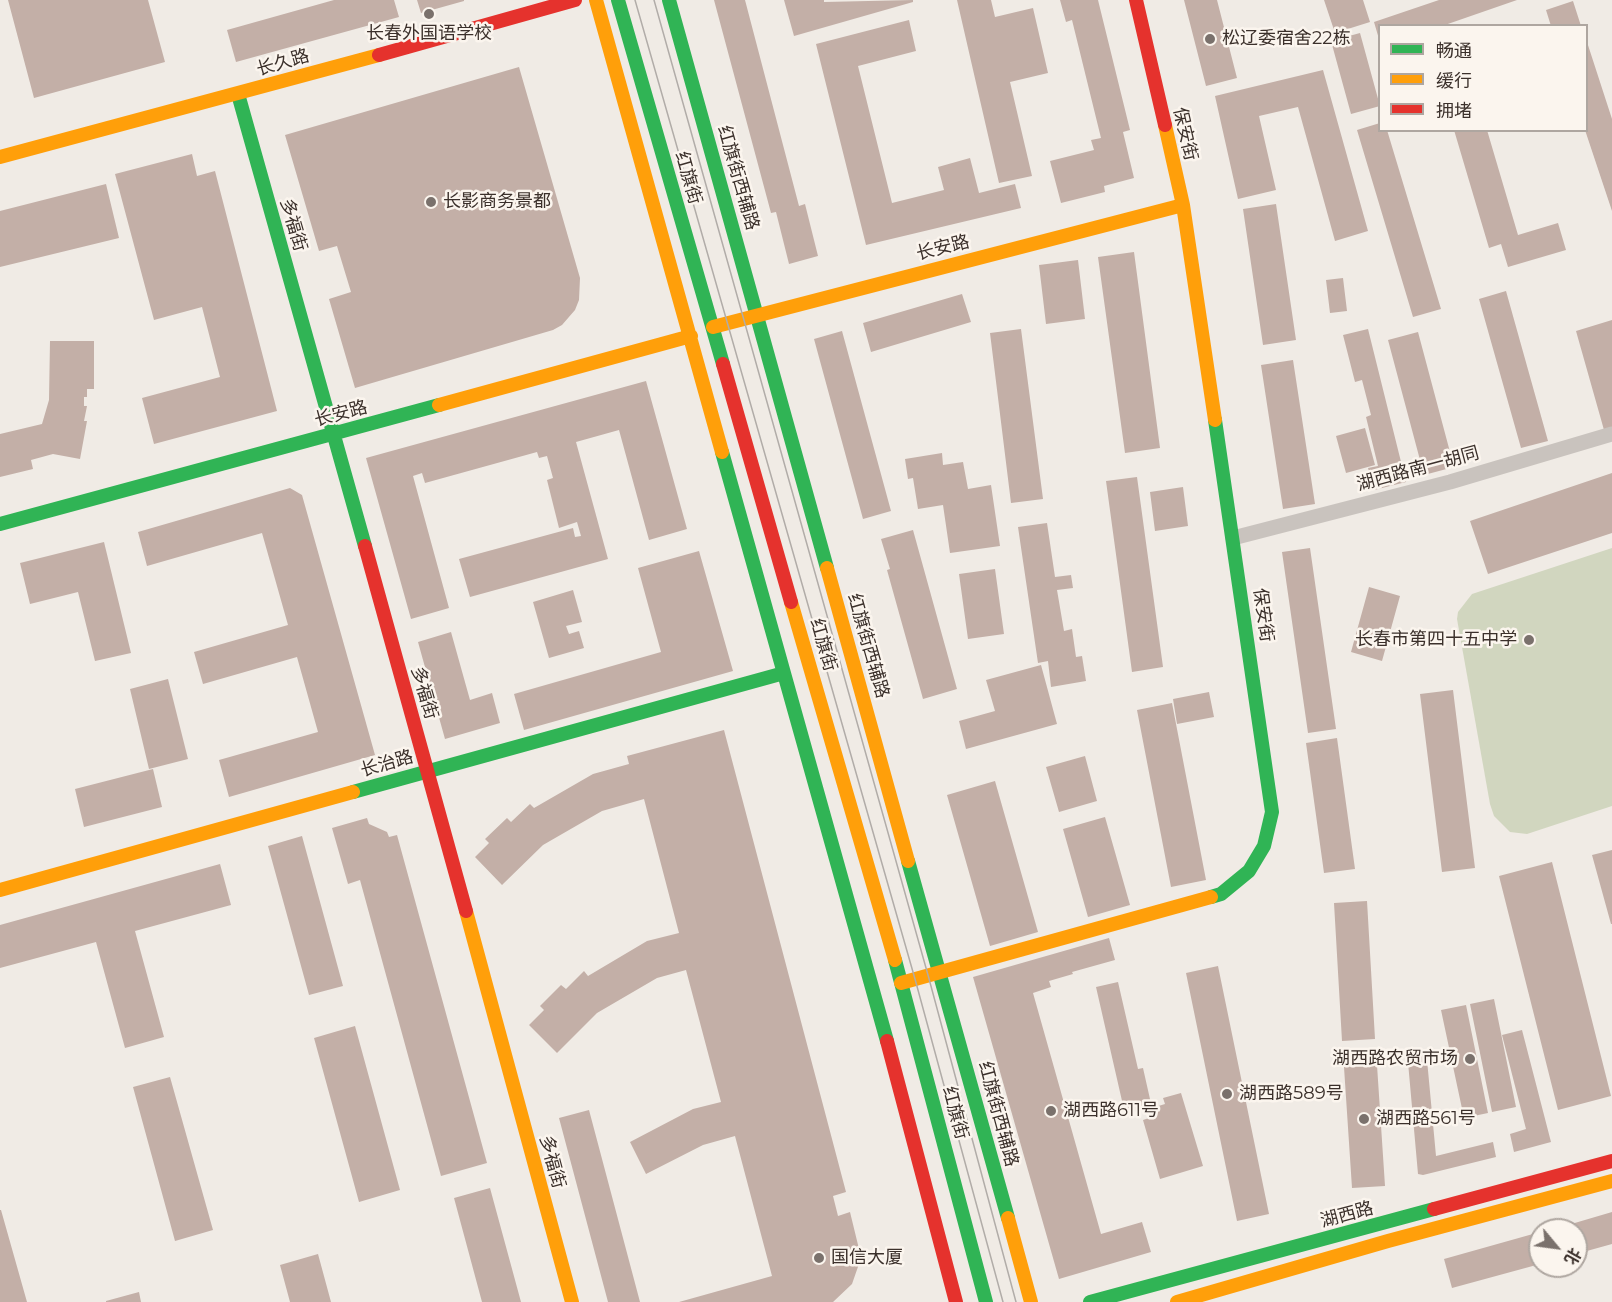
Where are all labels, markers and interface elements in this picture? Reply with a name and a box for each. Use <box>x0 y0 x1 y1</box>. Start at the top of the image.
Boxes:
marker: 长春外国语学校 <box>422 7 436 21</box>
place label: 长春外国语学校 <box>366 23 492 45</box>
legend <box>1378 24 1588 132</box>
place label: 松辽委宿舍22栋 <box>1222 28 1350 50</box>
marker: 松辽委宿舍22栋 <box>1203 32 1217 46</box>
text: 畅通 <box>1436 40 1472 62</box>
street label: 长久路 <box>254 45 312 81</box>
text: 缓行 <box>1436 70 1472 92</box>
text: 拥堵 <box>1436 100 1472 122</box>
street label: 保安街 <box>1168 105 1202 163</box>
street label: 红旗街西辅路 <box>713 123 763 233</box>
street label: 红旗街 <box>670 149 706 207</box>
place label: 长影商务景都 <box>443 191 551 213</box>
marker: 长影商务景都 <box>424 195 438 209</box>
street label: 多福街 <box>275 196 311 254</box>
street label: 长安路 <box>914 231 972 265</box>
street label: 长安路 <box>312 397 370 431</box>
street label: 湖西路南一胡同 <box>1354 442 1482 496</box>
street label: 保安街 <box>1249 587 1277 643</box>
street label: 红旗街西辅路 <box>843 591 893 701</box>
street label: 红旗街 <box>805 616 841 674</box>
place label: 长春市第四十五中学 <box>1355 629 1517 651</box>
marker: 长春市第四十五中学 <box>1522 633 1536 647</box>
street label: 多福街 <box>406 664 442 722</box>
street label: 长治路 <box>358 746 416 782</box>
place label: 湖西路农贸市场 <box>1332 1048 1458 1070</box>
marker: 湖西路农贸市场 <box>1463 1052 1477 1066</box>
street label: 红旗街西辅路 <box>974 1059 1022 1169</box>
place label: 湖西路589号 <box>1239 1083 1344 1105</box>
street label: 红旗街 <box>938 1084 972 1142</box>
marker: 湖西路589号 <box>1220 1087 1234 1101</box>
place label: 湖西路611号 <box>1063 1100 1159 1122</box>
marker: 湖西路611号 <box>1044 1104 1058 1118</box>
place label: 湖西路561号 <box>1376 1108 1476 1130</box>
marker: 湖西路561号 <box>1357 1112 1371 1126</box>
street label: 多福街 <box>535 1133 569 1191</box>
street label: 湖西路 <box>1318 1198 1376 1232</box>
north arrow <box>1528 1218 1588 1278</box>
text: 北 <box>1560 1244 1585 1268</box>
place label: 国信大厦 <box>831 1247 903 1269</box>
marker: 国信大厦 <box>812 1251 826 1265</box>

